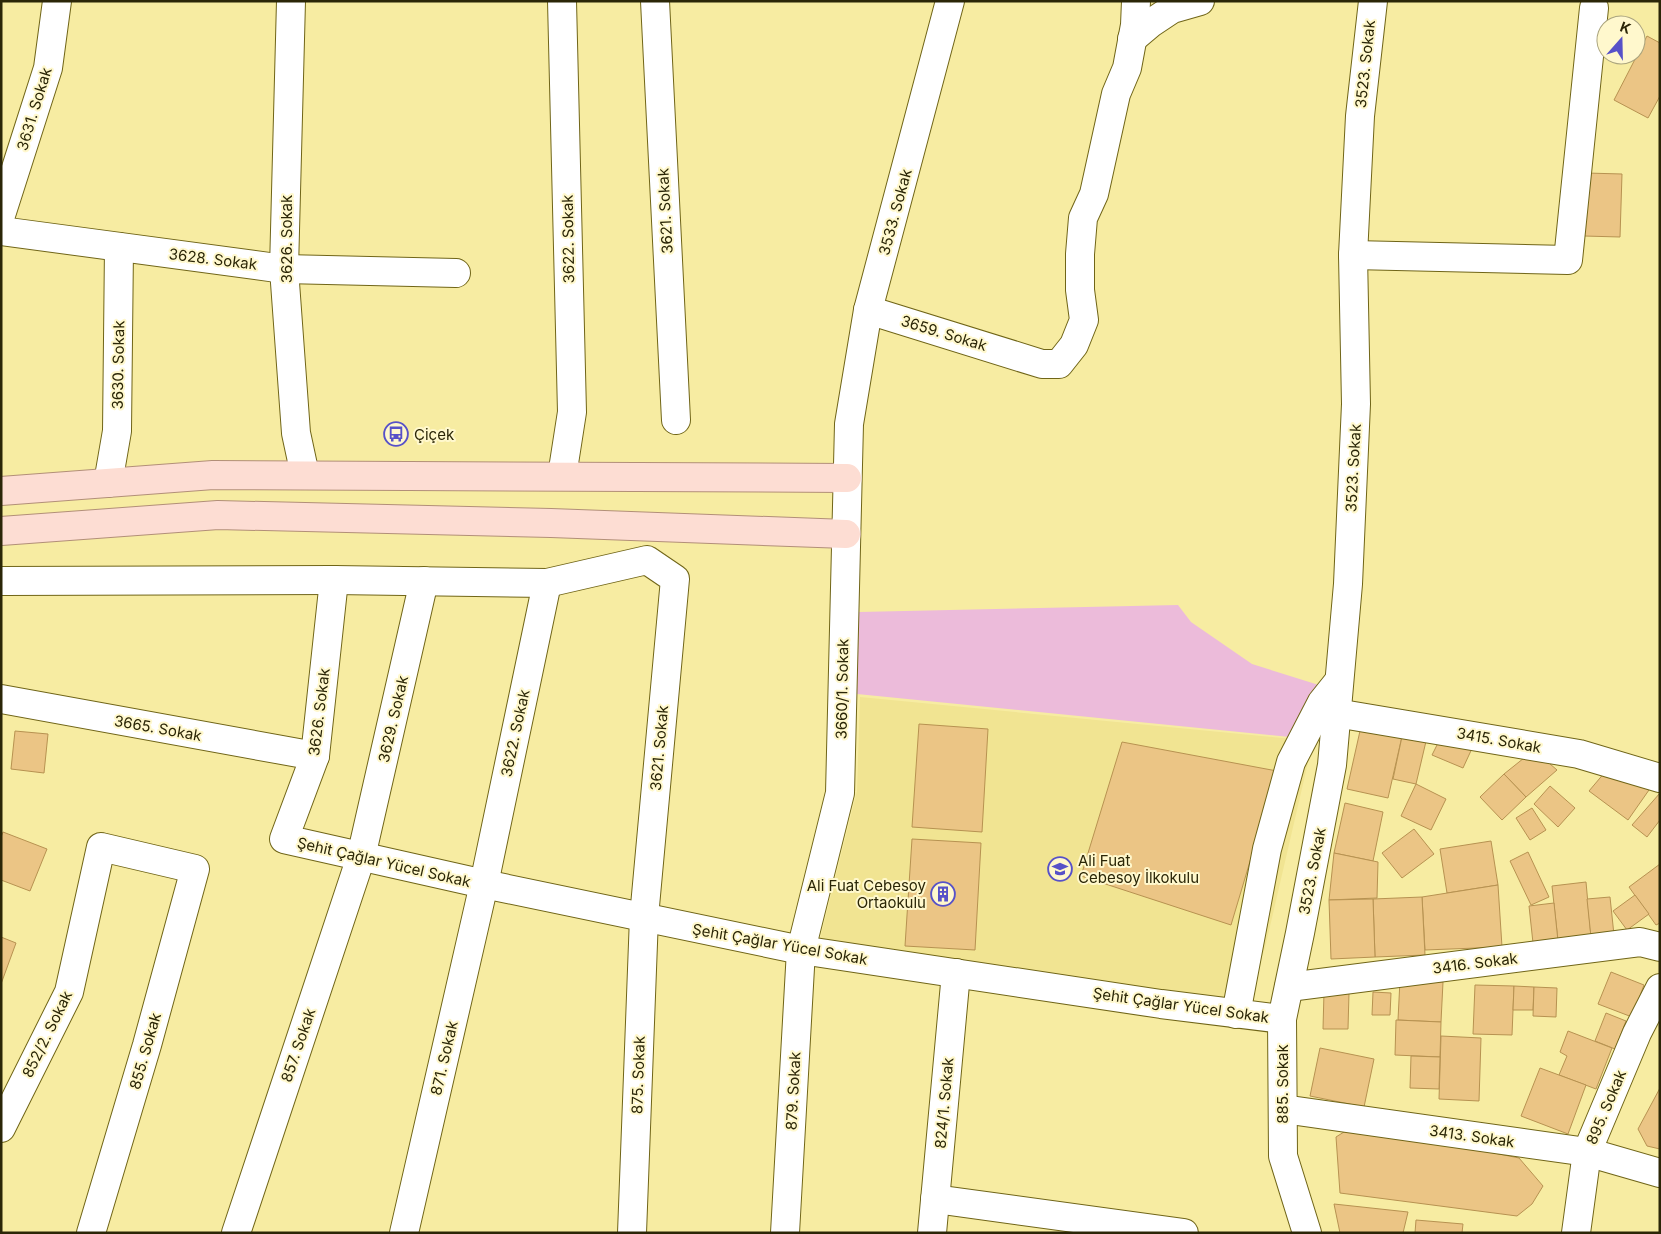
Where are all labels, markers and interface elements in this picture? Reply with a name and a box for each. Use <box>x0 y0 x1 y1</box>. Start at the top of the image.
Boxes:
north arrow <box>1596 15 1646 65</box>
street label: 3523. Sokak <box>1351 18 1379 109</box>
text: K <box>1618 18 1633 37</box>
street label: 3631. Sokak <box>12 64 56 153</box>
street label: 3533. Sokak <box>874 166 916 257</box>
street label: 3621. Sokak <box>653 167 677 254</box>
street label: 3626. Sokak <box>277 194 296 283</box>
street label: 3622. Sokak <box>558 194 578 284</box>
street label: 3628. Sokak <box>168 244 259 274</box>
street label: 3659. Sokak <box>899 311 990 355</box>
street label: 3630. Sokak <box>108 320 128 410</box>
bus stop icon: Çiçek <box>383 421 409 447</box>
street label: 3523. Sokak <box>1341 423 1365 513</box>
place label: Çiçek <box>414 425 455 444</box>
street label: 3660/1. Sokak <box>832 638 852 740</box>
street label: 3626. Sokak <box>304 666 334 757</box>
street label: 3629. Sokak <box>374 673 412 764</box>
street label: 3622. Sokak <box>496 687 534 778</box>
street label: 3621. Sokak <box>646 704 672 792</box>
street label: 3665. Sokak <box>113 711 204 745</box>
street label: 3415. Sokak <box>1455 723 1544 757</box>
street label: 3523. Sokak <box>1294 825 1330 916</box>
street label: Şehit Çağlar Yücel Sokak <box>295 833 473 891</box>
place label: Ali Fuat Cebesoy İlkokulu <box>1078 851 1199 887</box>
school or university icon: Ali Fuat Cebesoy İlkokulu <box>1047 856 1073 882</box>
place label: Ali Fuat Cebesoy Ortaokulu <box>807 876 927 912</box>
building icon: Ali Fuat Cebesoy Ortaokulu <box>930 881 956 907</box>
street label: Şehit Çağlar Yücel Sokak <box>691 919 870 969</box>
street label: 3416. Sokak <box>1431 948 1519 978</box>
street label: Şehit Çağlar Yücel Sokak <box>1092 983 1271 1027</box>
street label: 852/2. Sokak <box>18 987 77 1080</box>
street label: 857. Sokak <box>276 1005 320 1085</box>
street label: 855. Sokak <box>125 1010 165 1092</box>
street label: 871. Sokak <box>426 1018 462 1097</box>
street label: 875. Sokak <box>627 1035 649 1115</box>
street label: 885. Sokak <box>1273 1044 1292 1124</box>
street label: 879. Sokak <box>781 1050 805 1131</box>
street label: 824/1. Sokak <box>931 1056 958 1149</box>
street label: 895. Sokak <box>1582 1066 1631 1147</box>
street label: 3413. Sokak <box>1428 1121 1517 1151</box>

